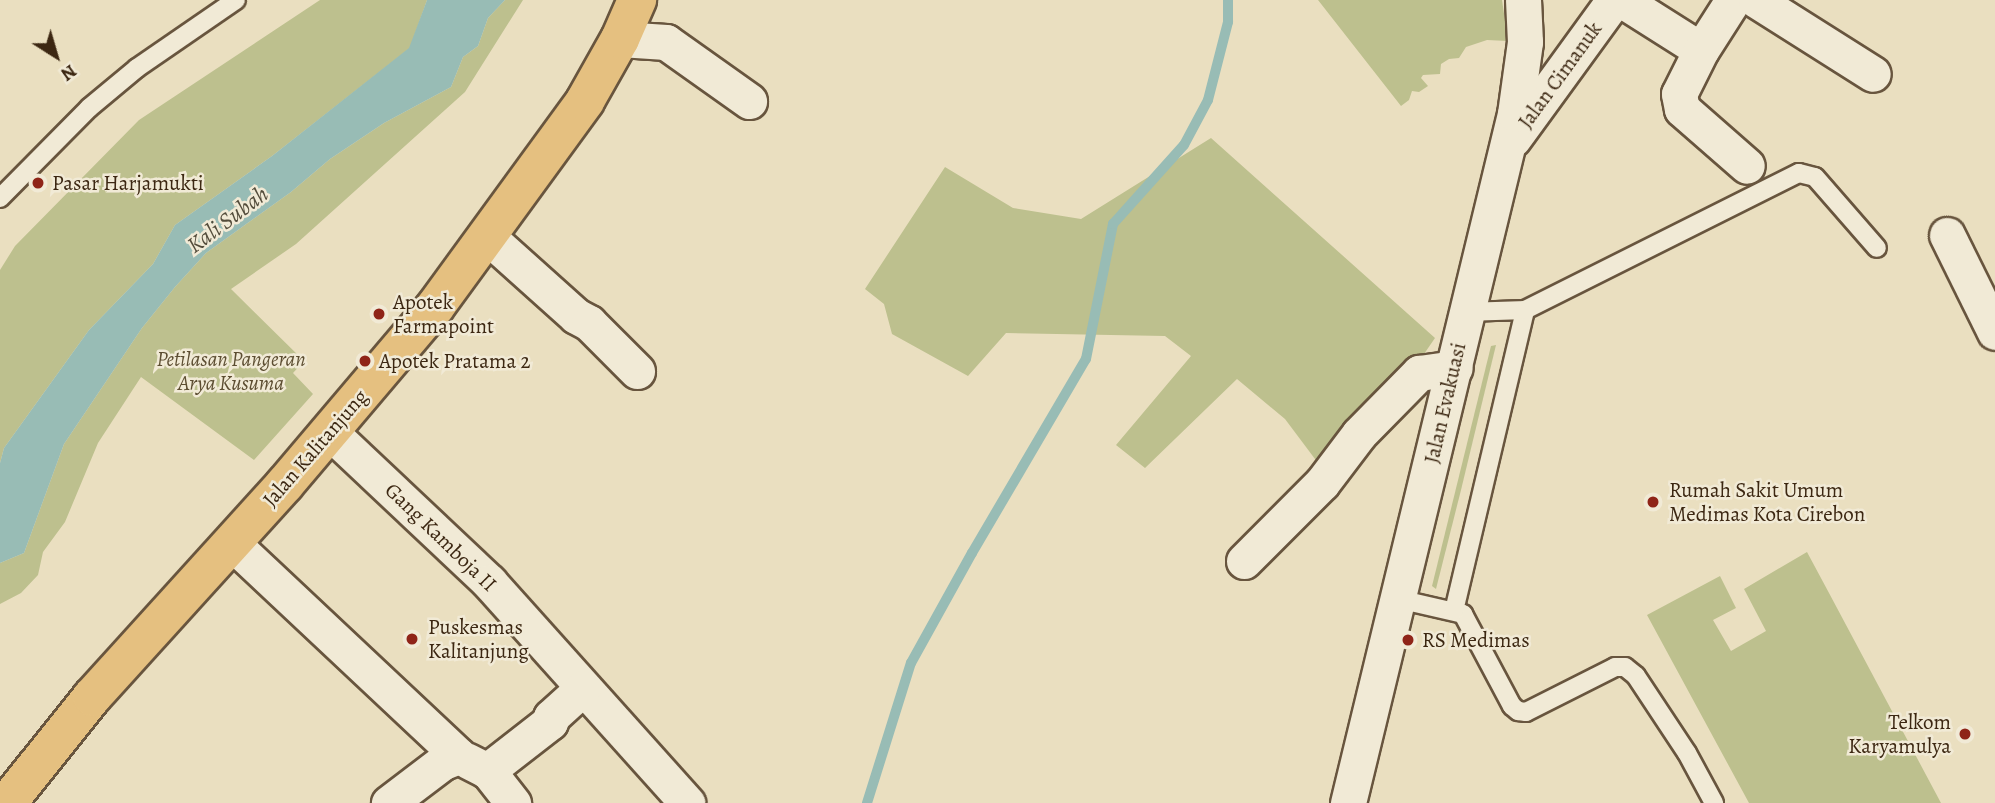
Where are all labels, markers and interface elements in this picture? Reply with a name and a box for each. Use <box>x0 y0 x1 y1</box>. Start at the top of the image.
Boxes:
street label: Jalan Cimanuk <box>1513 17 1607 133</box>
north arrow <box>21 21 91 91</box>
text: N <box>55 58 82 87</box>
place label: Pasar Harjamukti <box>52 170 204 196</box>
marker: Pasar Harjamukti <box>30 175 46 191</box>
water label: Kali Subah <box>182 181 274 259</box>
place label: Apotek Farmapoint <box>393 289 494 339</box>
marker: Apotek Farmapoint <box>371 306 387 322</box>
street label: Jalan Evakuasi <box>1419 340 1471 466</box>
park label: Petilasan Pangeran Arya Kusuma <box>156 346 306 396</box>
place label: Apotek Pratama 2 <box>379 348 530 374</box>
marker: Apotek Pratama 2 <box>357 353 373 369</box>
street label: Jalan Kalitanjung <box>257 384 373 512</box>
street label: Gang Kamboja II <box>380 477 502 597</box>
place label: Rumah Sakit Umum Medimas Kota Cirebon <box>1669 477 1865 527</box>
marker: Rumah Sakit Umum Medimas Kota Cirebon <box>1643 492 1663 512</box>
place label: Puskesmas Kalitanjung <box>428 614 529 664</box>
place label: RS Medimas <box>1422 627 1530 653</box>
marker: Puskesmas Kalitanjung <box>402 629 422 649</box>
marker: RS Medimas <box>1400 632 1416 648</box>
place label: Telkom Karyamulya <box>1848 709 1951 759</box>
marker: Telkom Karyamulya <box>1957 726 1973 742</box>

